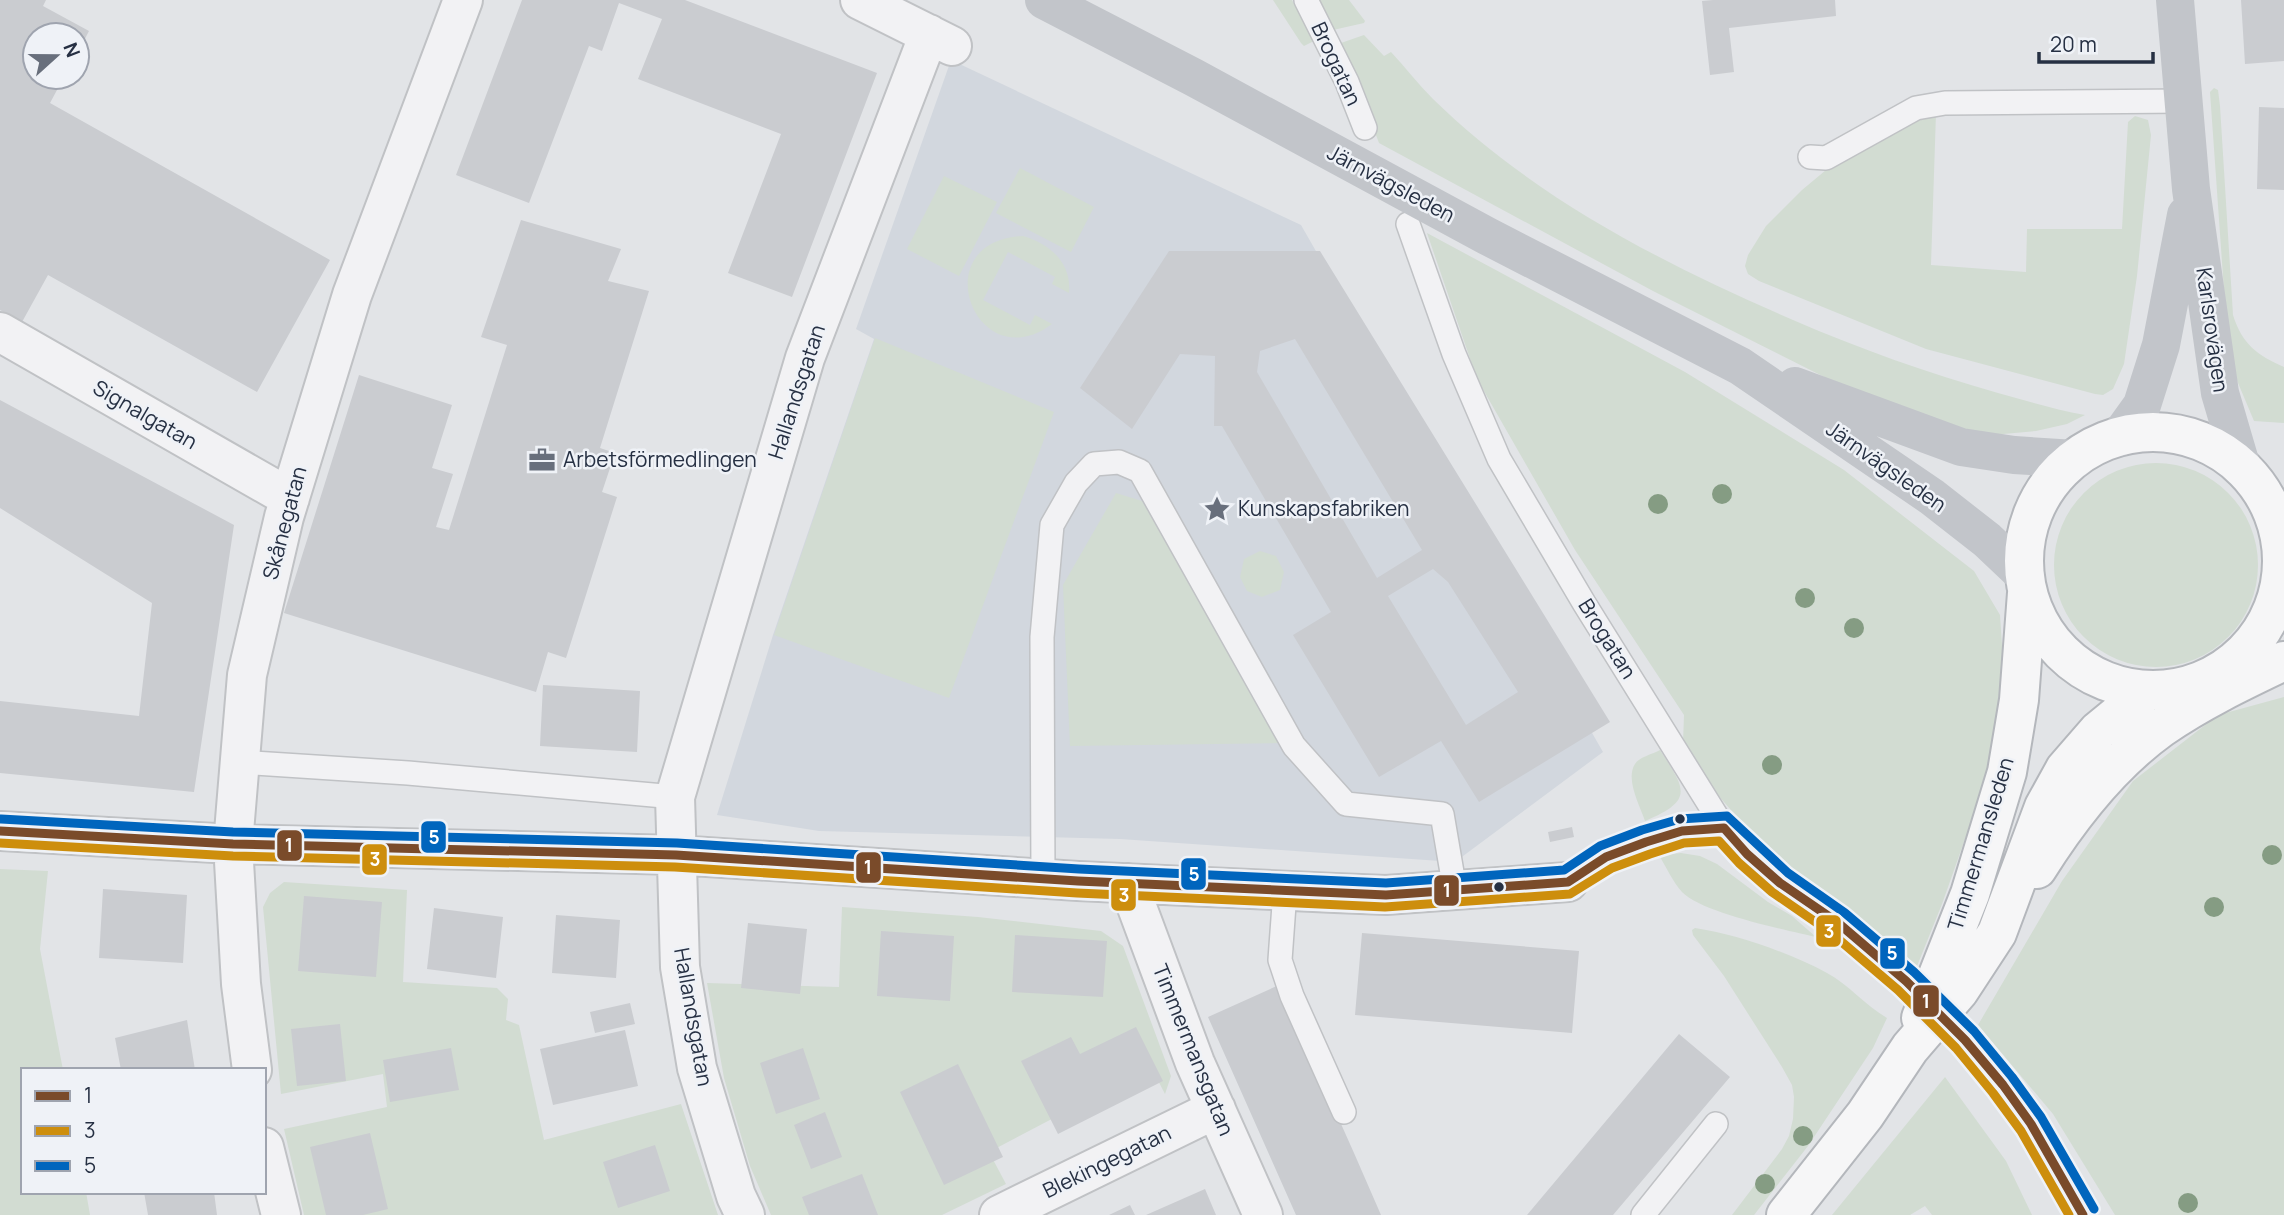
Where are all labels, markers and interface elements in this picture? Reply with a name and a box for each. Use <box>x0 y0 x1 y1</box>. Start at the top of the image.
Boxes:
street label: Brogatan <box>1305 17 1368 110</box>
north arrow <box>21 21 91 91</box>
scale bar <box>2039 21 2153 65</box>
text: 20 m <box>2050 30 2097 58</box>
text: N <box>57 39 86 61</box>
street label: Järnvägsleden <box>1323 138 1460 228</box>
street label: Karlsrovägen <box>2190 266 2236 394</box>
street label: Hallandsgatan <box>761 321 831 463</box>
street label: Signalgatan <box>88 373 203 455</box>
street label: Järnvägsleden <box>1821 414 1952 518</box>
office icon: Arbetsförmedlingen <box>527 445 557 475</box>
place label: Arbetsförmedlingen <box>563 445 757 473</box>
street label: Skånegatan <box>255 463 313 583</box>
place icon: Kunskapsfabriken <box>1202 494 1232 524</box>
place label: Kunskapsfabriken <box>1238 494 1409 522</box>
street label: Brogatan <box>1572 593 1643 684</box>
street label: Timmermansleden <box>1940 754 2020 934</box>
unlabelled marker <box>1673 812 1687 826</box>
line badge: 5 <box>420 820 447 854</box>
text: 5 <box>428 824 440 850</box>
line badge: 1 <box>276 829 303 862</box>
text: 1 <box>285 832 293 858</box>
line badge: 3 <box>361 843 388 876</box>
text: 3 <box>369 846 381 872</box>
line badge: 1 <box>855 851 882 884</box>
text: 1 <box>864 854 872 880</box>
line badge: 5 <box>1180 857 1207 891</box>
text: 5 <box>1188 861 1200 887</box>
line badge: 1 <box>1433 874 1460 907</box>
text: 1 <box>1443 877 1451 903</box>
line badge: 3 <box>1110 878 1137 912</box>
unlabelled marker <box>1492 880 1506 894</box>
text: 3 <box>1118 882 1130 908</box>
line badge: 3 <box>1815 914 1842 948</box>
text: 3 <box>1823 918 1835 944</box>
line badge: 5 <box>1879 937 1906 970</box>
text: 5 <box>1886 940 1898 966</box>
street label: Hallandsgatan <box>668 945 720 1088</box>
street label: Timmermansgatan <box>1147 960 1241 1139</box>
line badge: 1 <box>1912 984 1940 1018</box>
text: 1 <box>1922 988 1930 1014</box>
legend <box>21 1068 266 1194</box>
text: 1 <box>84 1081 92 1109</box>
text: 3 <box>84 1116 96 1144</box>
street label: Blekingegatan <box>1038 1118 1175 1204</box>
text: 5 <box>84 1151 96 1179</box>

